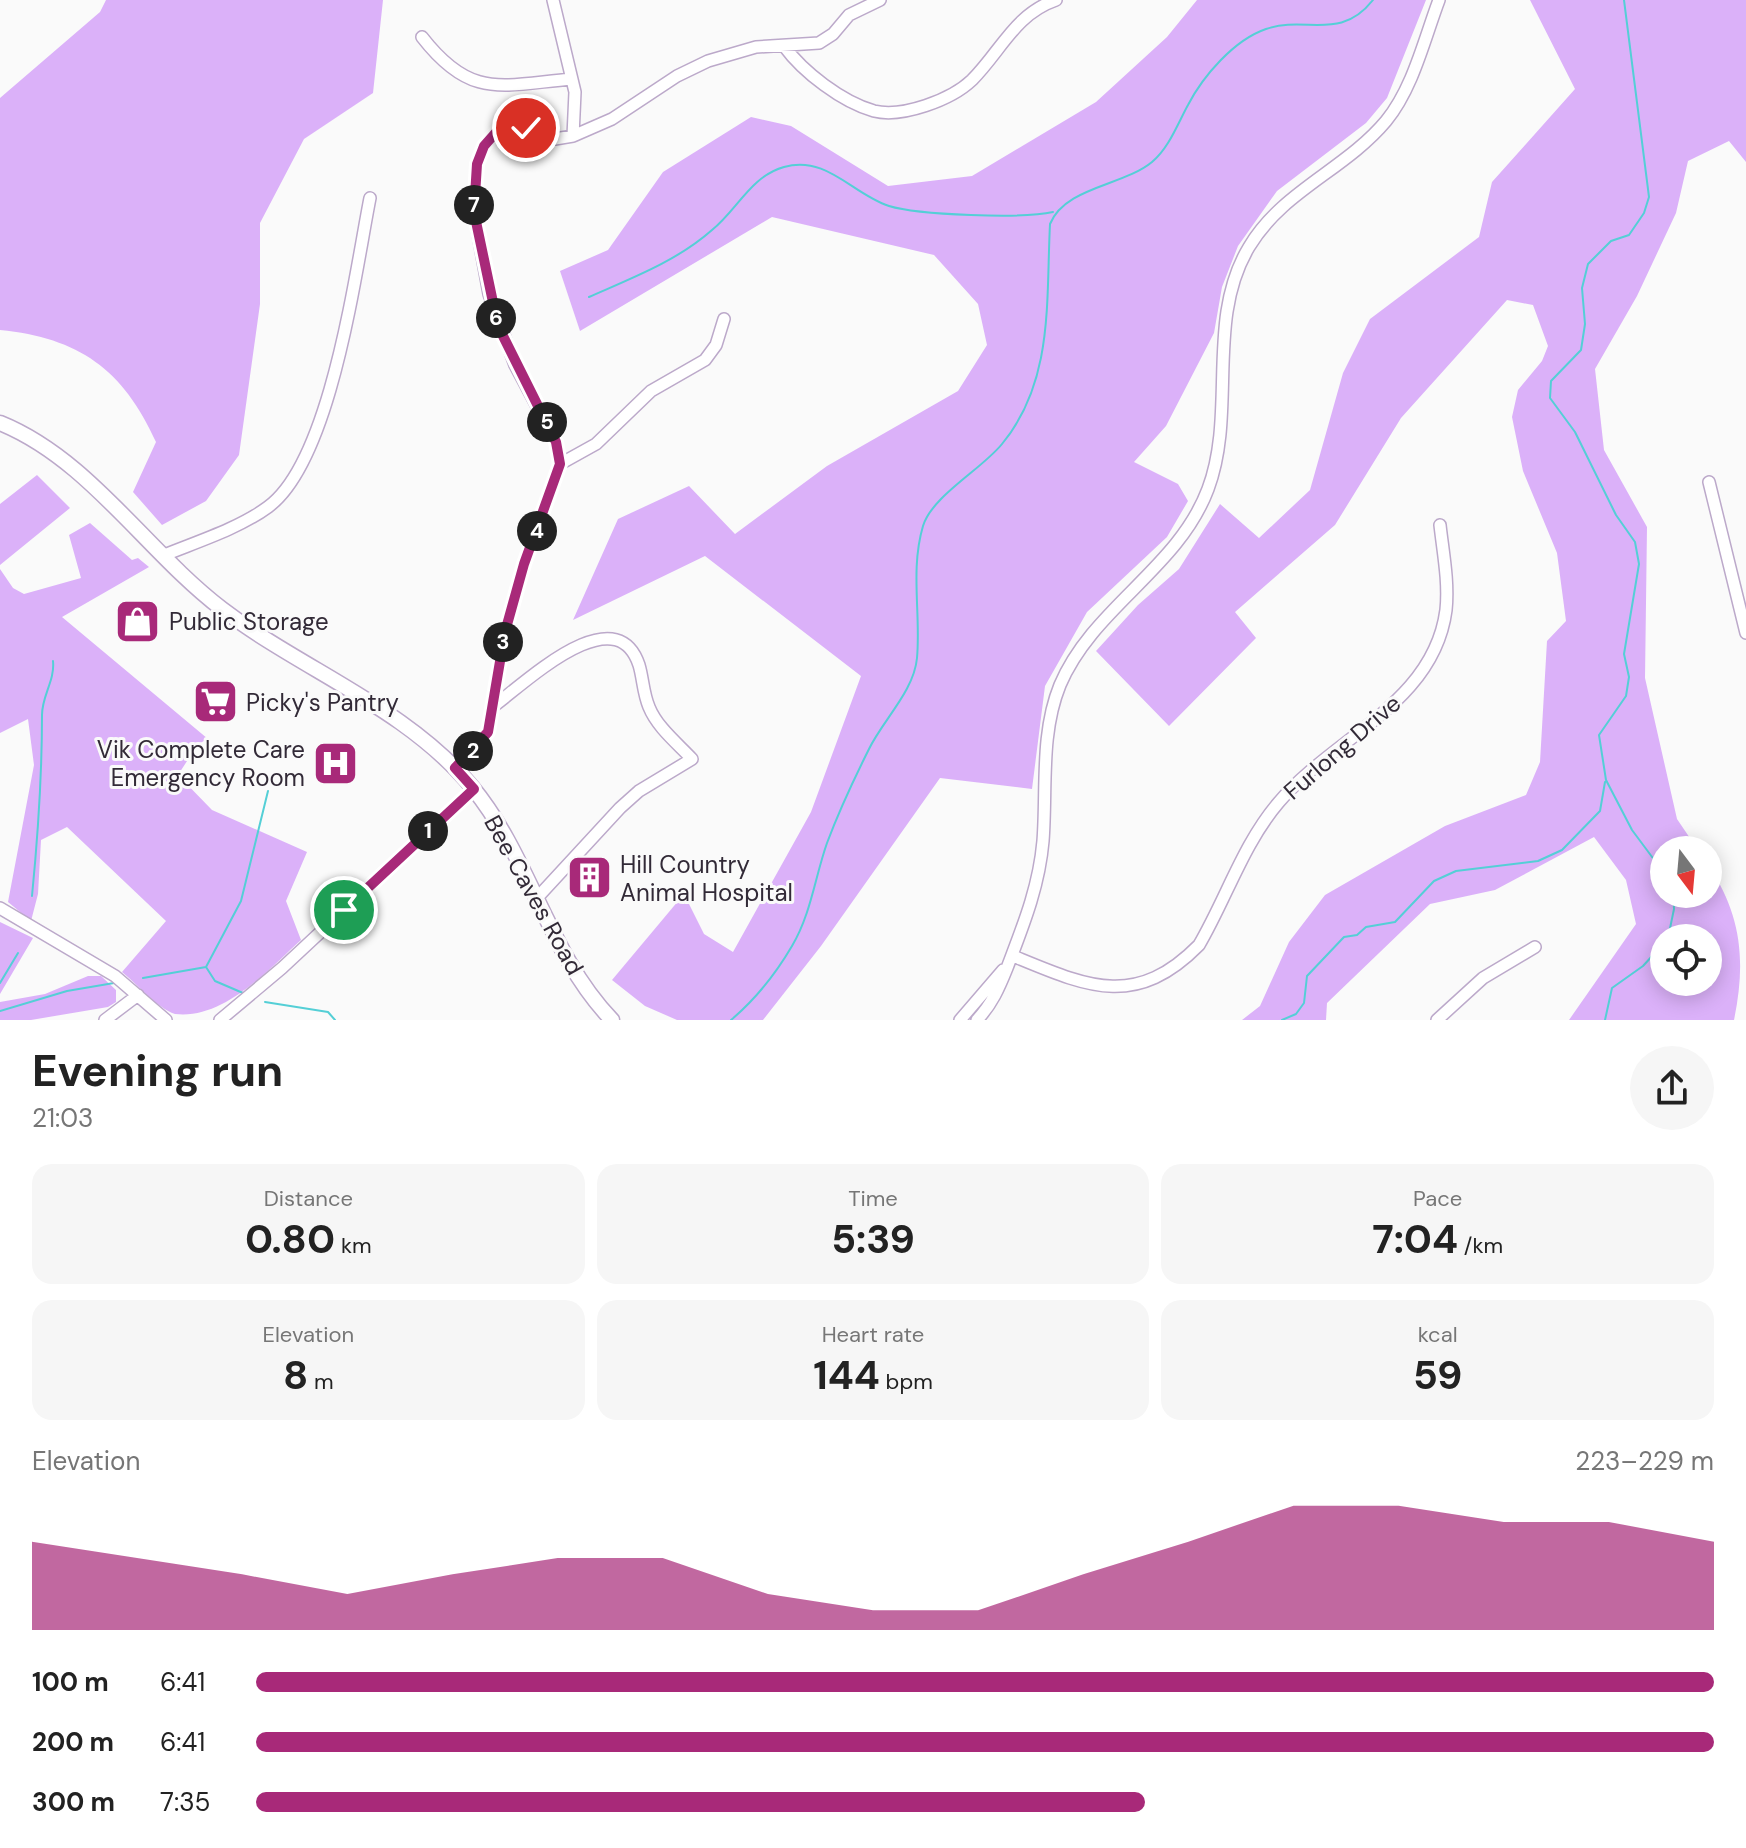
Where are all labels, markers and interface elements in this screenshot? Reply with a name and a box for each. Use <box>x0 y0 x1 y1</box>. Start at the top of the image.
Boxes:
pin <box>492 94 560 162</box>
icon: check <box>504 106 548 150</box>
pin: 7 <box>454 185 494 225</box>
text: 7 <box>468 190 480 219</box>
pin: 6 <box>476 298 516 338</box>
text: 6 <box>489 303 503 332</box>
pin: 5 <box>527 402 567 442</box>
text: 5 <box>540 407 554 436</box>
pin: 4 <box>517 511 557 551</box>
text: 4 <box>530 516 544 545</box>
shop icon: Public Storage <box>114 597 162 645</box>
place label: Public Storage <box>169 606 329 637</box>
pin: 3 <box>483 622 523 662</box>
text: 3 <box>496 627 510 656</box>
supermarket icon: Picky's Pantry <box>191 678 239 726</box>
place label: Picky's Pantry <box>246 687 399 718</box>
street label: Furlong Drive <box>1277 688 1407 806</box>
pin: 2 <box>453 731 493 771</box>
place label: Vik Complete Care Emergency Room <box>97 734 305 793</box>
text: 2 <box>467 736 479 765</box>
hospital icon: Vik Complete Care Emergency Room <box>312 739 360 787</box>
street label: Bee Caves Road <box>477 810 591 980</box>
pin: 1 <box>408 811 448 851</box>
text: 1 <box>424 816 432 845</box>
north arrow <box>1650 836 1722 908</box>
map controls <box>1650 836 1722 996</box>
place label: Hill Country Animal Hospital <box>620 849 793 908</box>
building icon: Hill Country Animal Hospital <box>565 854 613 902</box>
pin <box>310 876 378 944</box>
icon: arrive <box>322 888 366 932</box>
button: locate <box>1650 924 1722 996</box>
text: Evening run <box>32 1042 283 1100</box>
button: share <box>1630 1046 1714 1130</box>
text: 21:03 <box>32 1101 94 1135</box>
text: Distance <box>264 1184 353 1213</box>
text: Time <box>848 1184 898 1213</box>
text: Pace <box>1413 1184 1462 1213</box>
text: 0.80 <box>245 1213 335 1265</box>
text: 5:39 <box>831 1213 915 1265</box>
text: 7:04 <box>1372 1213 1458 1265</box>
text: km <box>335 1231 372 1260</box>
text: /km <box>1458 1231 1503 1260</box>
text: Elevation <box>262 1320 354 1349</box>
text: Heart rate <box>822 1320 924 1349</box>
text: kcal <box>1418 1320 1458 1349</box>
text: 8 <box>283 1349 308 1401</box>
text: 144 <box>813 1349 880 1401</box>
text: 59 <box>1413 1349 1462 1401</box>
text: m <box>308 1367 334 1396</box>
text: bpm <box>880 1367 933 1396</box>
text: Elevation <box>32 1444 140 1478</box>
text: 223–229 m <box>1575 1444 1714 1478</box>
text: 100 m <box>32 1665 109 1699</box>
text: 6:41 <box>160 1665 205 1699</box>
text: 200 m <box>32 1725 114 1759</box>
text: 6:41 <box>160 1725 205 1759</box>
text: 300 m <box>32 1785 115 1819</box>
text: 7:35 <box>160 1785 210 1819</box>

